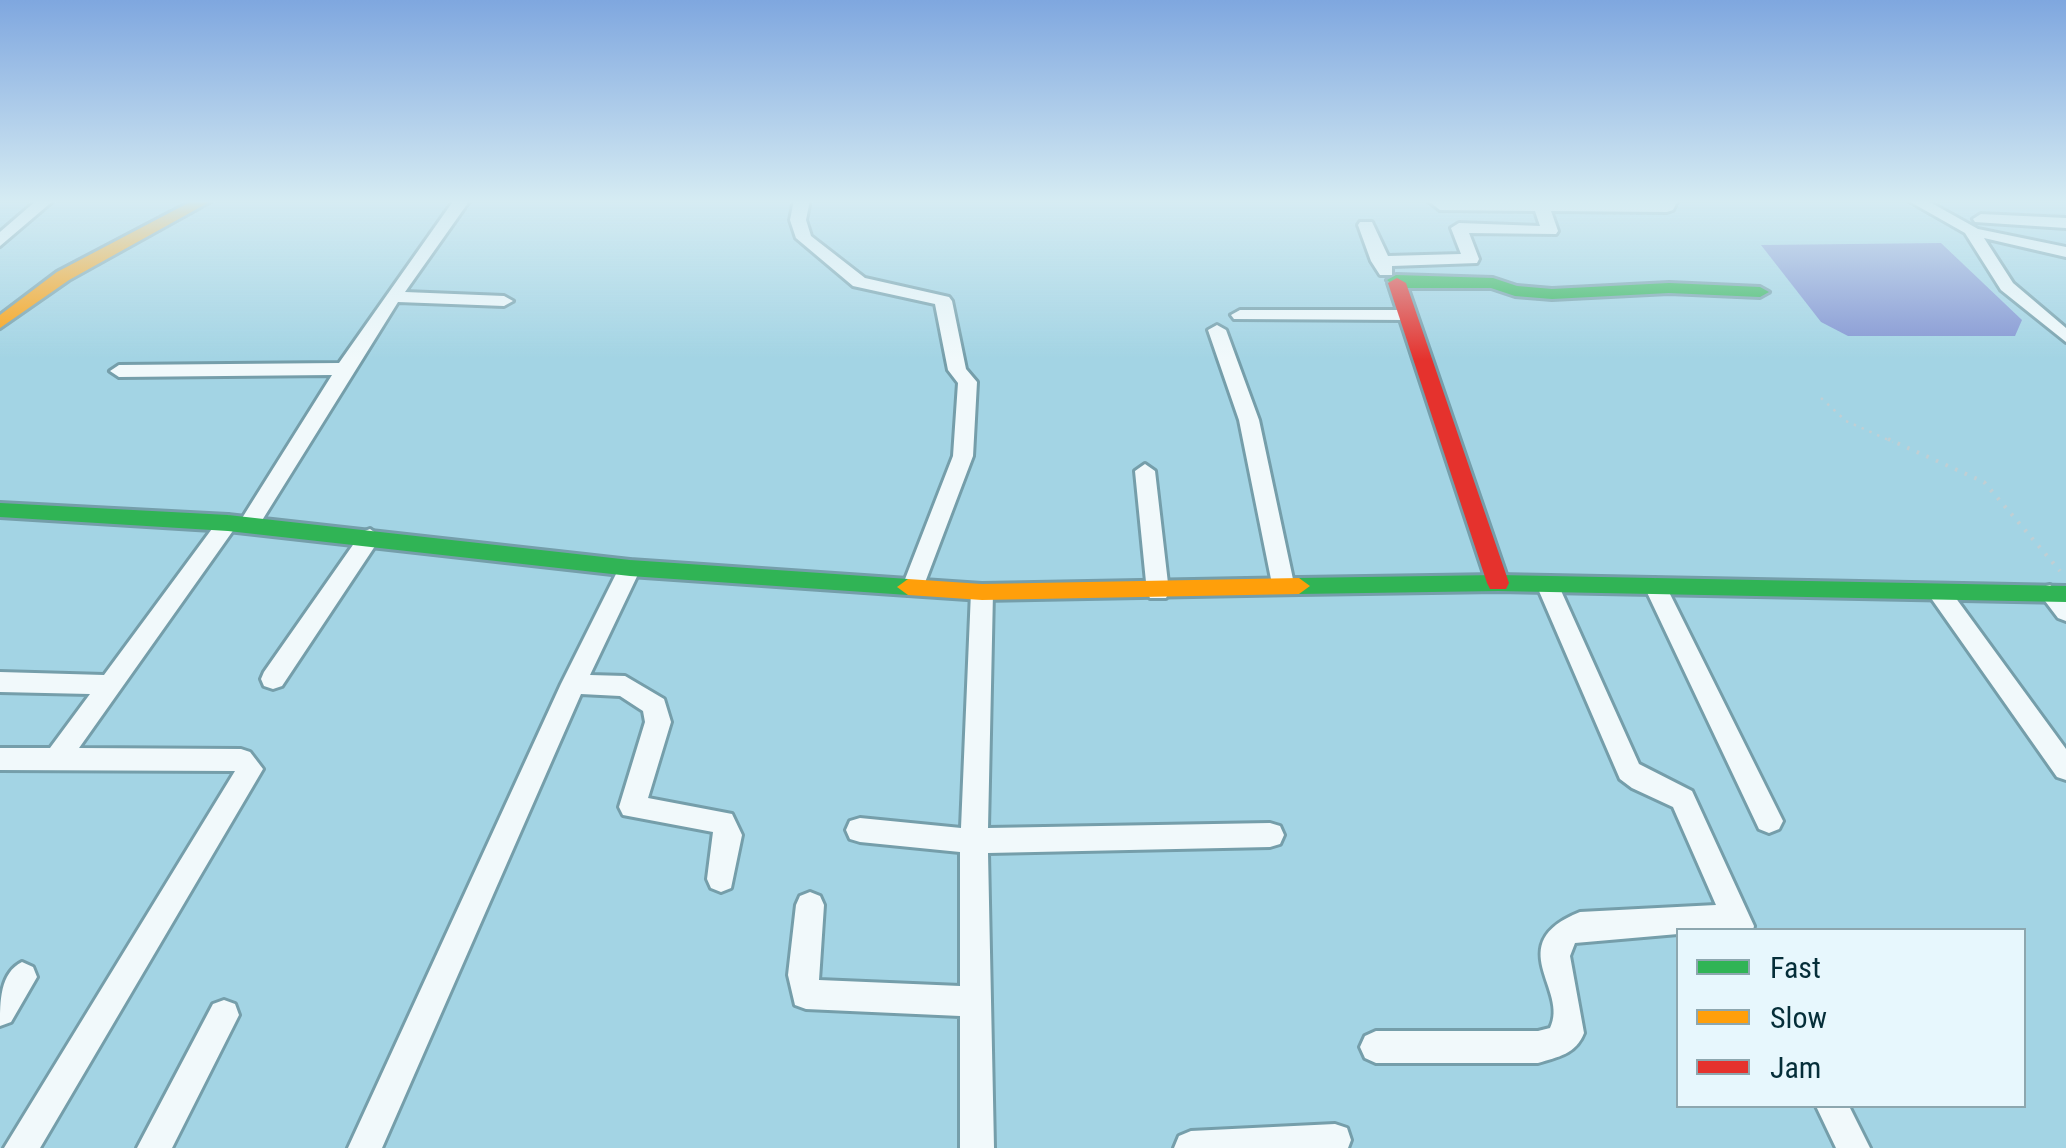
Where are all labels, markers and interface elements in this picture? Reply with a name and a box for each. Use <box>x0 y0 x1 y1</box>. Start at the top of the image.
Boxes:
legend <box>1676 928 2026 1108</box>
text: Fast <box>1770 950 1821 985</box>
text: Slow <box>1770 1000 1827 1035</box>
text: Jam <box>1770 1050 1821 1085</box>

